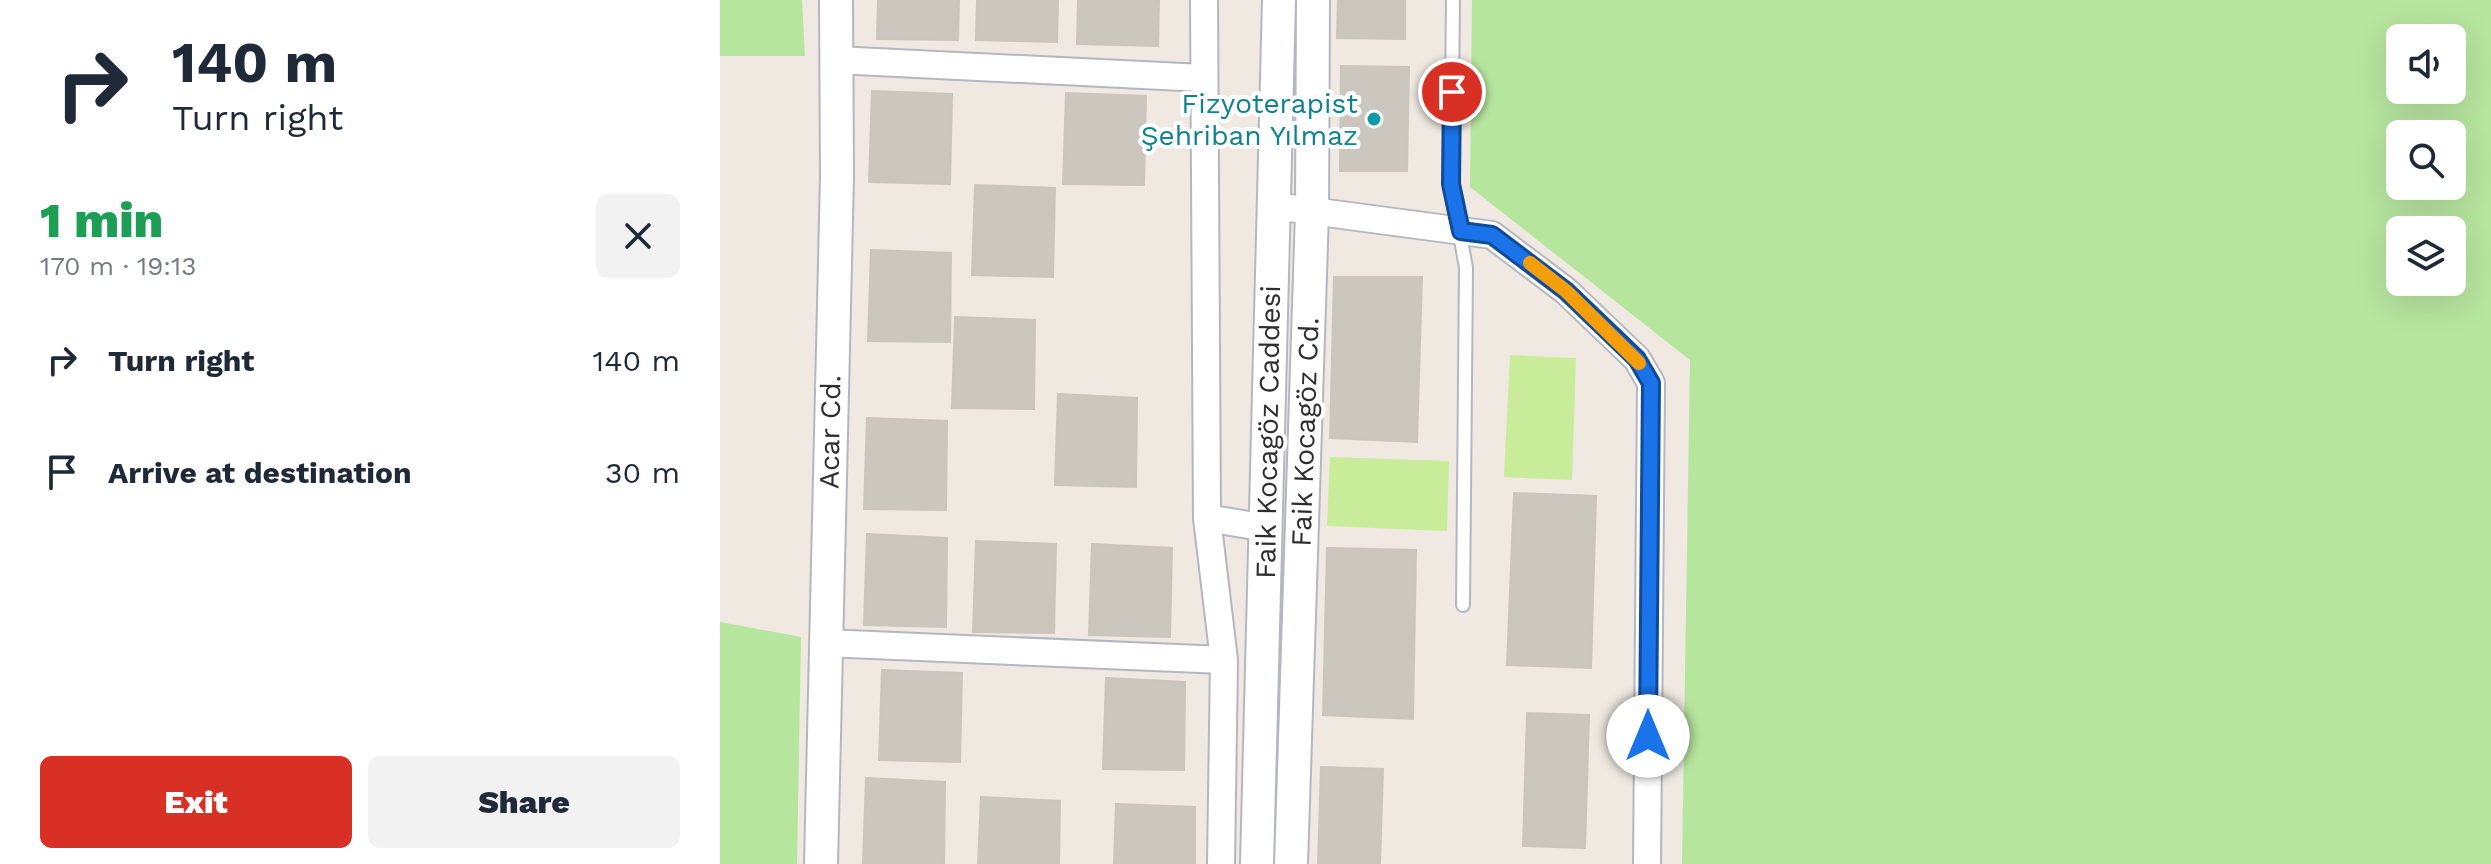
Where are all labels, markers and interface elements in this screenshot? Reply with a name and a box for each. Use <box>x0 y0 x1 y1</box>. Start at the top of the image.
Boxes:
map controls <box>2386 24 2466 296</box>
button: sound <box>2386 24 2466 104</box>
text: 140 m <box>172 30 337 96</box>
icon: right <box>40 32 144 136</box>
pin <box>1418 58 1486 126</box>
icon: arrive <box>1430 70 1474 114</box>
place label: Fizyoterapist Şehriban Yılmaz <box>1141 87 1358 152</box>
text: Turn right <box>172 97 343 139</box>
marker: Fizyoterapist Şehriban Yılmaz <box>1365 110 1383 128</box>
button: search <box>2386 120 2466 200</box>
text: 1 min <box>40 192 163 249</box>
button: close <box>596 194 680 278</box>
button: layers <box>2386 216 2466 296</box>
text: 170 m · 19:13 <box>40 251 196 281</box>
street label: Faik Kocagöz Caddesi <box>1249 285 1287 579</box>
street label: Faik Kocagöz Cd. <box>1285 317 1325 547</box>
icon: right <box>40 338 84 382</box>
text: Turn right <box>108 343 254 378</box>
text: 140 m <box>592 343 680 378</box>
street label: Acar Cd. <box>813 375 847 489</box>
icon: arrive <box>40 450 84 494</box>
text: Arrive at destination <box>108 455 412 490</box>
text: 30 m <box>605 455 680 490</box>
position arrow <box>1606 694 1690 778</box>
button: Exit <box>40 756 352 848</box>
button: Share <box>368 756 680 848</box>

